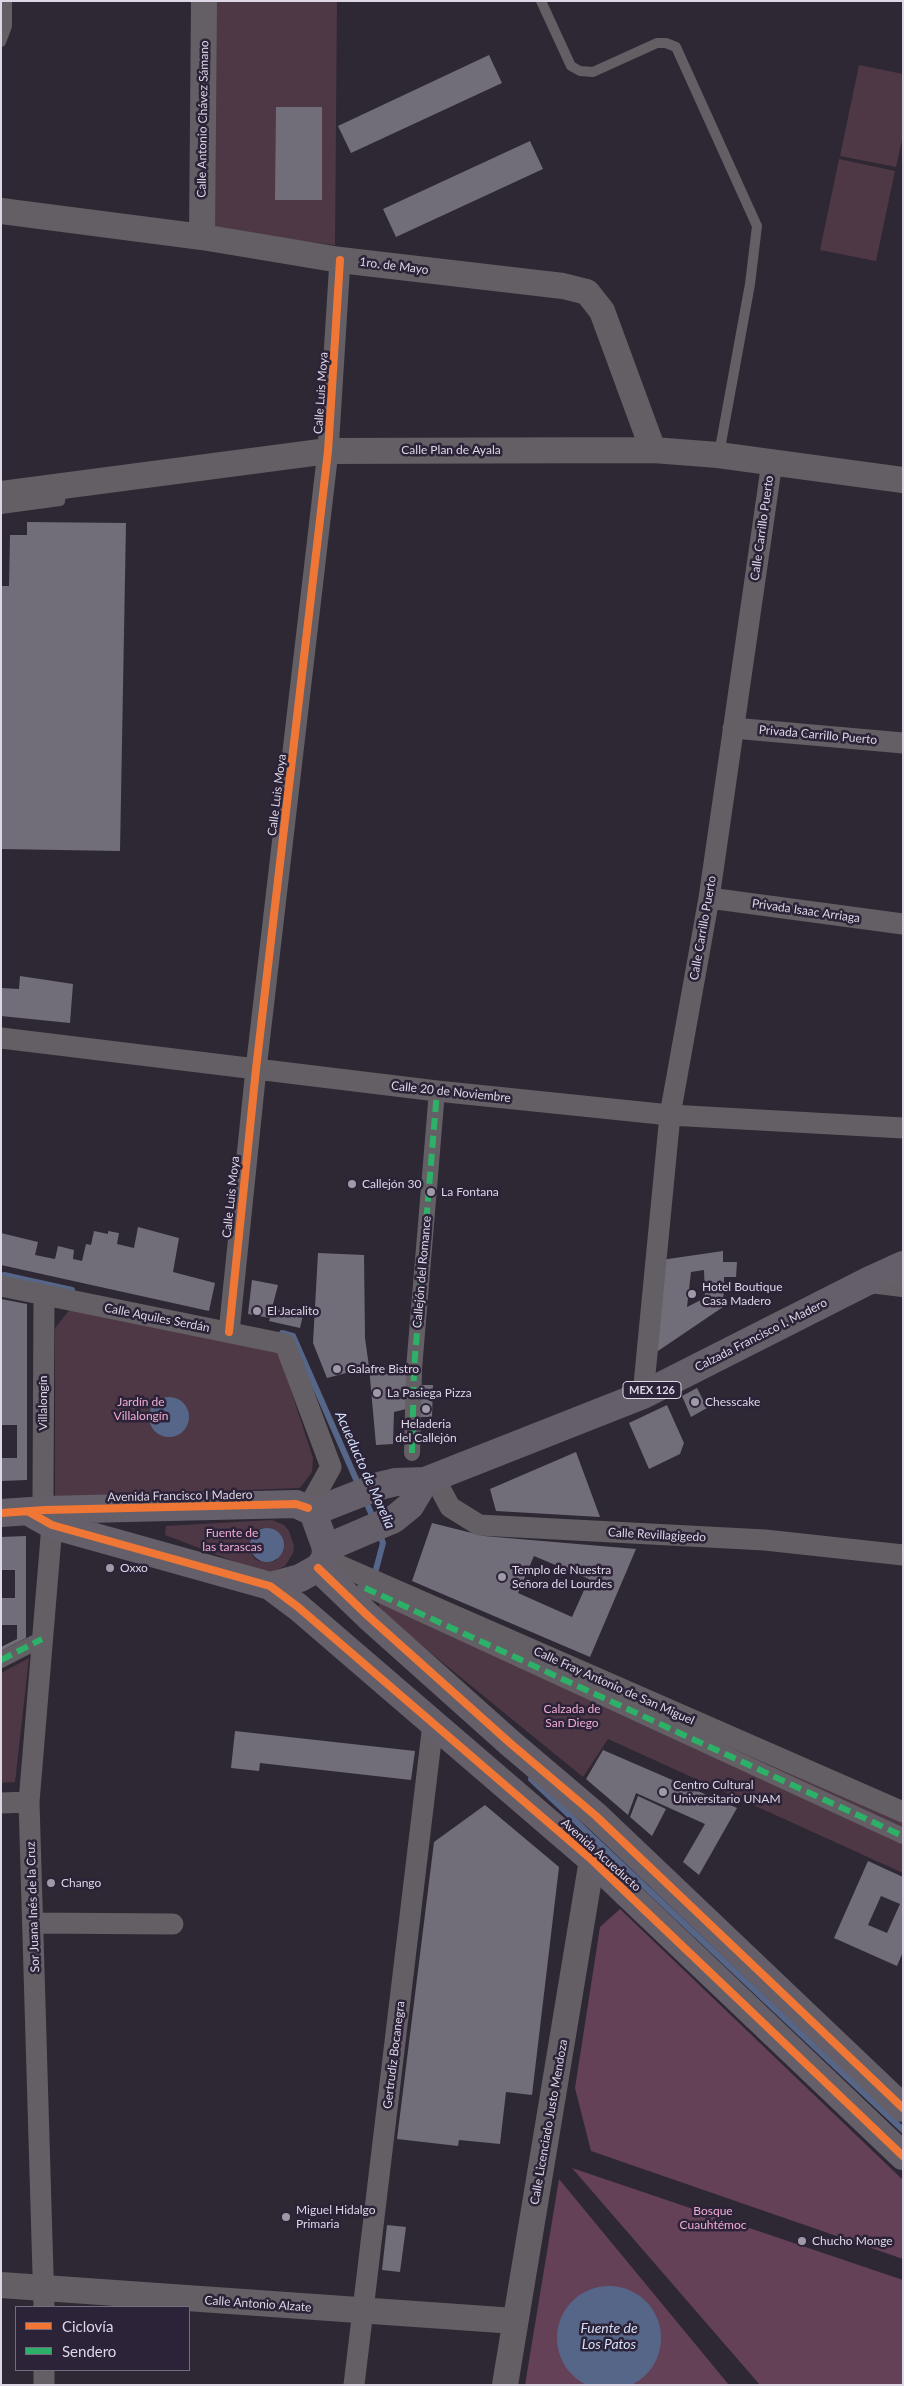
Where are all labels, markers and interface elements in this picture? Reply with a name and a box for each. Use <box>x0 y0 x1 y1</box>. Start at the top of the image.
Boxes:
street label: Calle Antonio Chávez Sámano <box>194 40 212 198</box>
street label: 1ro. de Mayo <box>359 255 429 277</box>
street label: Calle Luis Moya <box>311 351 331 435</box>
street label: Calle Plan de Ayala <box>401 443 501 457</box>
street label: Calle Carrillo Puerto <box>748 475 776 581</box>
street label: Privada Carrillo Puerto <box>758 723 878 747</box>
street label: Calle Luis Moya <box>265 753 289 837</box>
street label: Calle Carrillo Puerto <box>687 875 719 981</box>
street label: Privada Isaac Arriaga <box>751 896 861 926</box>
street label: Calle 20 de Noviembre <box>390 1079 512 1105</box>
street label: Calle Luis Moya <box>220 1155 242 1239</box>
place label: Callejón 30 <box>362 1177 421 1191</box>
marker: Callejón 30 <box>346 1178 358 1190</box>
place label: La Fontana <box>441 1185 499 1199</box>
marker: La Fontana <box>425 1186 437 1198</box>
street label: Callejón del Romance <box>410 1215 434 1329</box>
place label: Hotel Boutique Casa Madero <box>702 1280 782 1308</box>
marker: Hotel Boutique Casa Madero <box>686 1288 698 1300</box>
street label: Calzada Francisco I. Madero <box>692 1295 830 1375</box>
street label: Calle Aquiles Serdán <box>103 1301 211 1335</box>
place label: El Jacalito <box>267 1304 319 1318</box>
marker: El Jacalito <box>251 1305 263 1317</box>
place label: Galafre Bistro <box>347 1362 419 1376</box>
marker: Galafre Bistro <box>331 1363 343 1375</box>
street label: Villalongín <box>36 1376 50 1430</box>
road number: MEX 126 <box>623 1382 681 1398</box>
place label: La Pasiega Pizza <box>387 1386 472 1400</box>
marker: La Pasiega Pizza <box>371 1387 383 1399</box>
park label: Jardín de Villalongín <box>114 1395 168 1423</box>
place label: Chesscake <box>705 1395 760 1409</box>
marker: Chesscake <box>689 1396 701 1408</box>
marker: Heladeria del Callejón <box>420 1403 432 1415</box>
water label: Acueducto de Morelia <box>332 1409 398 1531</box>
place label: Heladeria del Callejón <box>395 1417 457 1445</box>
street label: Avenida Francisco I Madero <box>107 1488 253 1504</box>
street label: Calle Revillagigedo <box>608 1525 706 1545</box>
park label: Fuente de las tarascas <box>202 1526 262 1554</box>
place label: Oxxo <box>120 1561 148 1575</box>
marker: Oxxo <box>104 1562 116 1574</box>
place label: Templo de Nuestra Señora del Lourdes <box>512 1563 612 1591</box>
marker: Templo de Nuestra Señora del Lourdes <box>496 1571 508 1583</box>
street label: Calle Fray Antonio de San Miguel <box>531 1644 697 1728</box>
park label: Calzada de San Diego <box>543 1702 601 1730</box>
place label: Centro Cultural Universitario UNAM <box>673 1778 781 1806</box>
marker: Centro Cultural Universitario UNAM <box>657 1786 669 1798</box>
street label: Avenida Acueducto <box>558 1815 644 1895</box>
street label: Sor Juana Inés de la Cruz <box>24 1841 42 1973</box>
place label: Chango <box>61 1876 101 1890</box>
marker: Chango <box>45 1877 57 1889</box>
street label: Gertrudiz Bocanegra <box>380 2000 408 2110</box>
street label: Calle Licenciado Justo Mendoza <box>527 2038 571 2206</box>
place label: Miguel Hidalgo Primaria <box>296 2203 376 2231</box>
park label: Bosque Cuauhtémoc <box>680 2204 746 2232</box>
marker: Miguel Hidalgo Primaria <box>280 2211 292 2223</box>
place label: Chucho Monge <box>812 2234 893 2248</box>
marker: Chucho Monge <box>796 2235 808 2247</box>
street label: Calle Antonio Alzate <box>204 2293 312 2315</box>
legend <box>15 2306 190 2371</box>
text: Ciclovía <box>62 2317 113 2335</box>
water label: Fuente de Los Patos <box>580 2320 638 2352</box>
text: Sendero <box>62 2342 116 2360</box>

